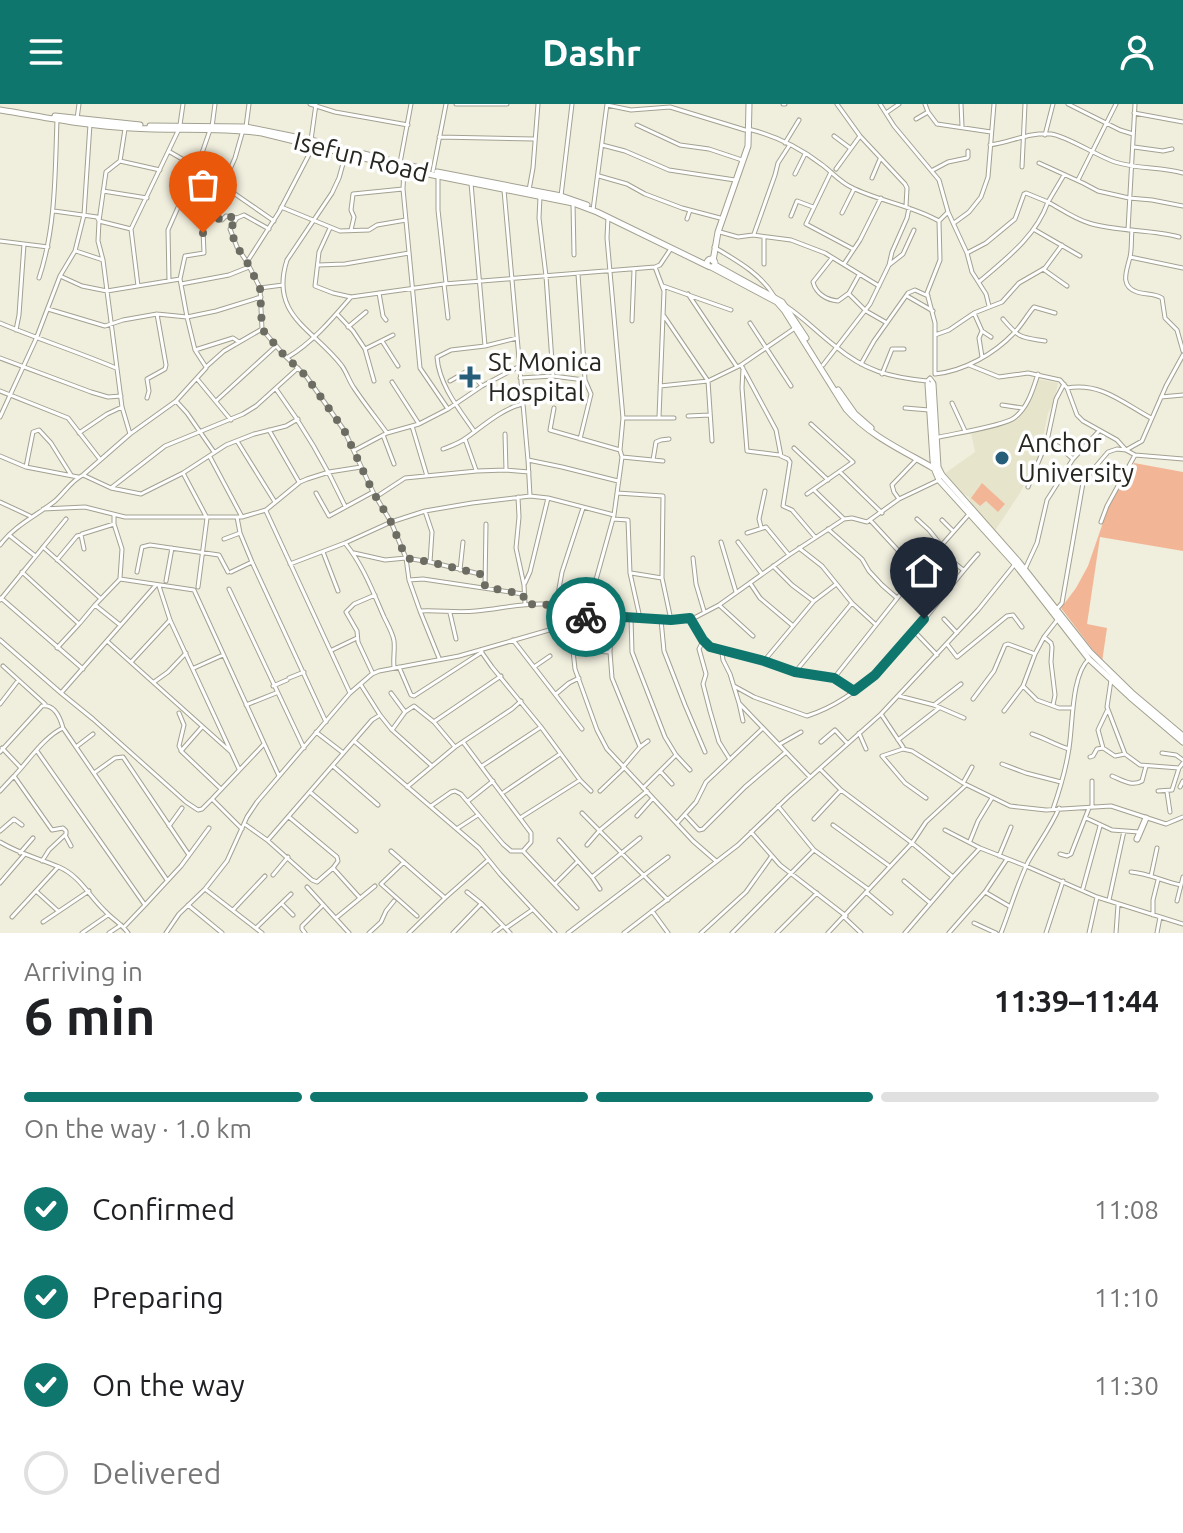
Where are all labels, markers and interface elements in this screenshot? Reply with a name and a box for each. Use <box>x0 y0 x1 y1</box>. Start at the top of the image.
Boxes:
icon: menu <box>24 30 68 74</box>
icon: person <box>1115 30 1159 74</box>
text: Dashr <box>542 32 641 73</box>
street label: Isefun Road <box>291 126 431 187</box>
pin <box>169 151 237 233</box>
icon: bag <box>181 163 225 207</box>
place label: St Monica Hospital <box>488 347 602 406</box>
marker: St Monica Hospital <box>459 366 481 388</box>
place label: Anchor University <box>1018 428 1134 487</box>
marker: Anchor University <box>993 449 1011 467</box>
pin <box>890 537 958 619</box>
icon: home <box>902 549 946 593</box>
courier <box>546 577 626 657</box>
icon: bike <box>564 595 608 639</box>
text: Arriving in <box>24 957 143 986</box>
text: 11:39–11:44 <box>994 984 1159 1018</box>
text: 6 min <box>24 987 155 1045</box>
text: On the way · 1.0 km <box>24 1114 252 1143</box>
icon: check <box>24 1187 68 1231</box>
text: Confirmed <box>92 1192 235 1226</box>
text: 11:08 <box>1094 1195 1159 1224</box>
icon: check <box>24 1275 68 1319</box>
text: Preparing <box>92 1280 224 1314</box>
text: 11:10 <box>1094 1283 1159 1312</box>
icon: check <box>24 1363 68 1407</box>
text: On the way <box>92 1368 245 1402</box>
text: 11:30 <box>1094 1371 1159 1400</box>
text: Delivered <box>92 1456 221 1490</box>

